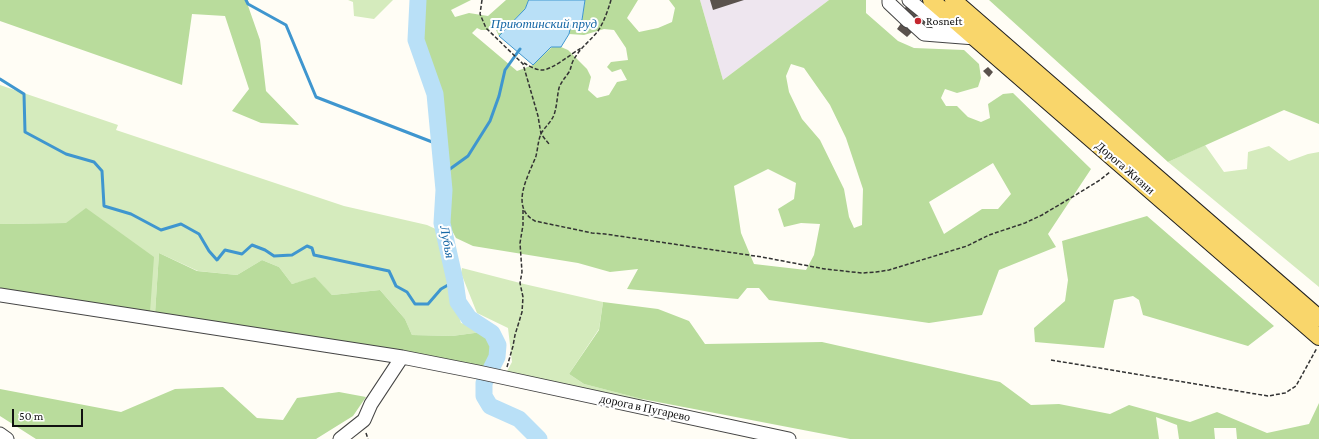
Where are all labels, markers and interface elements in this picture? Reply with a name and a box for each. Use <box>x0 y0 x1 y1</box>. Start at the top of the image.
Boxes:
place label: Rosneft <box>926 14 962 28</box>
water label: Приютинский пруд <box>491 16 597 32</box>
marker: Rosneft <box>913 16 923 26</box>
street label: Дорога Жизни <box>1093 138 1157 198</box>
water label: Лубья <box>436 224 458 260</box>
street label: дорога в Пугарево <box>598 391 692 425</box>
scale bar <box>14 401 85 427</box>
text: 50 m <box>19 409 43 423</box>

